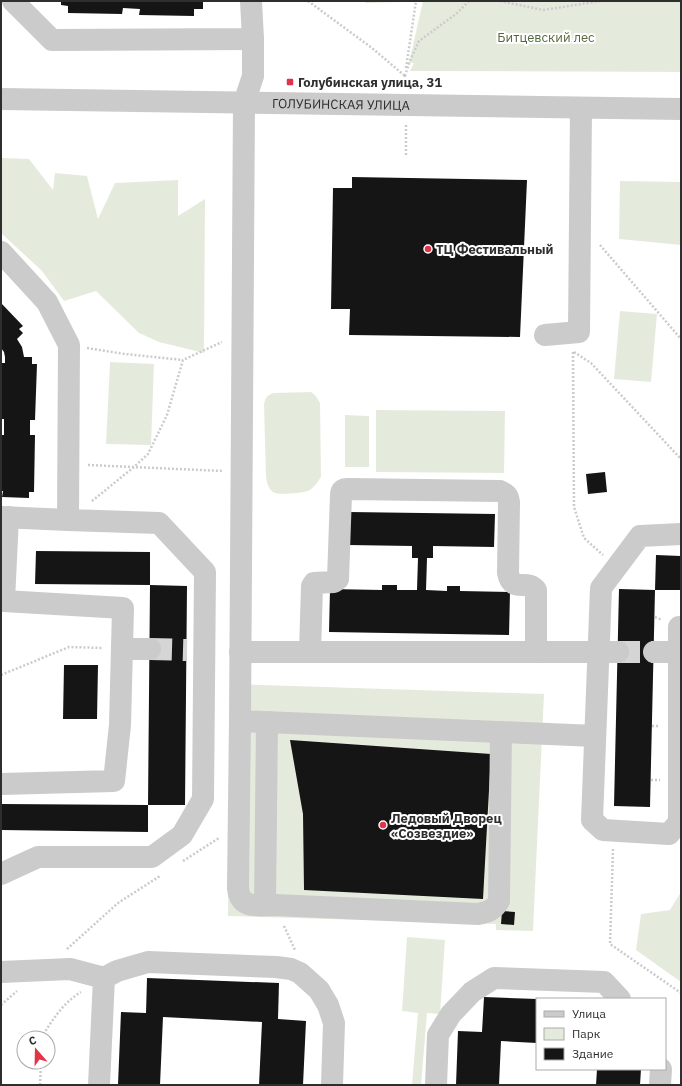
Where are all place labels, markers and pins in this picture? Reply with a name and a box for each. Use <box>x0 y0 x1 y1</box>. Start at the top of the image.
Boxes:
place label: Голубинская улица, 31 <box>298 74 442 91</box>
marker: Голубинская улица, 31 <box>285 77 295 87</box>
place label: ТЦ Фестивальный <box>436 241 554 258</box>
marker: ТЦ Фестивальный <box>423 244 433 254</box>
place label: Ледовый Дворец «Созвездие» <box>391 810 502 842</box>
marker: Ледовый Дворец «Созвездие» <box>378 820 388 830</box>

